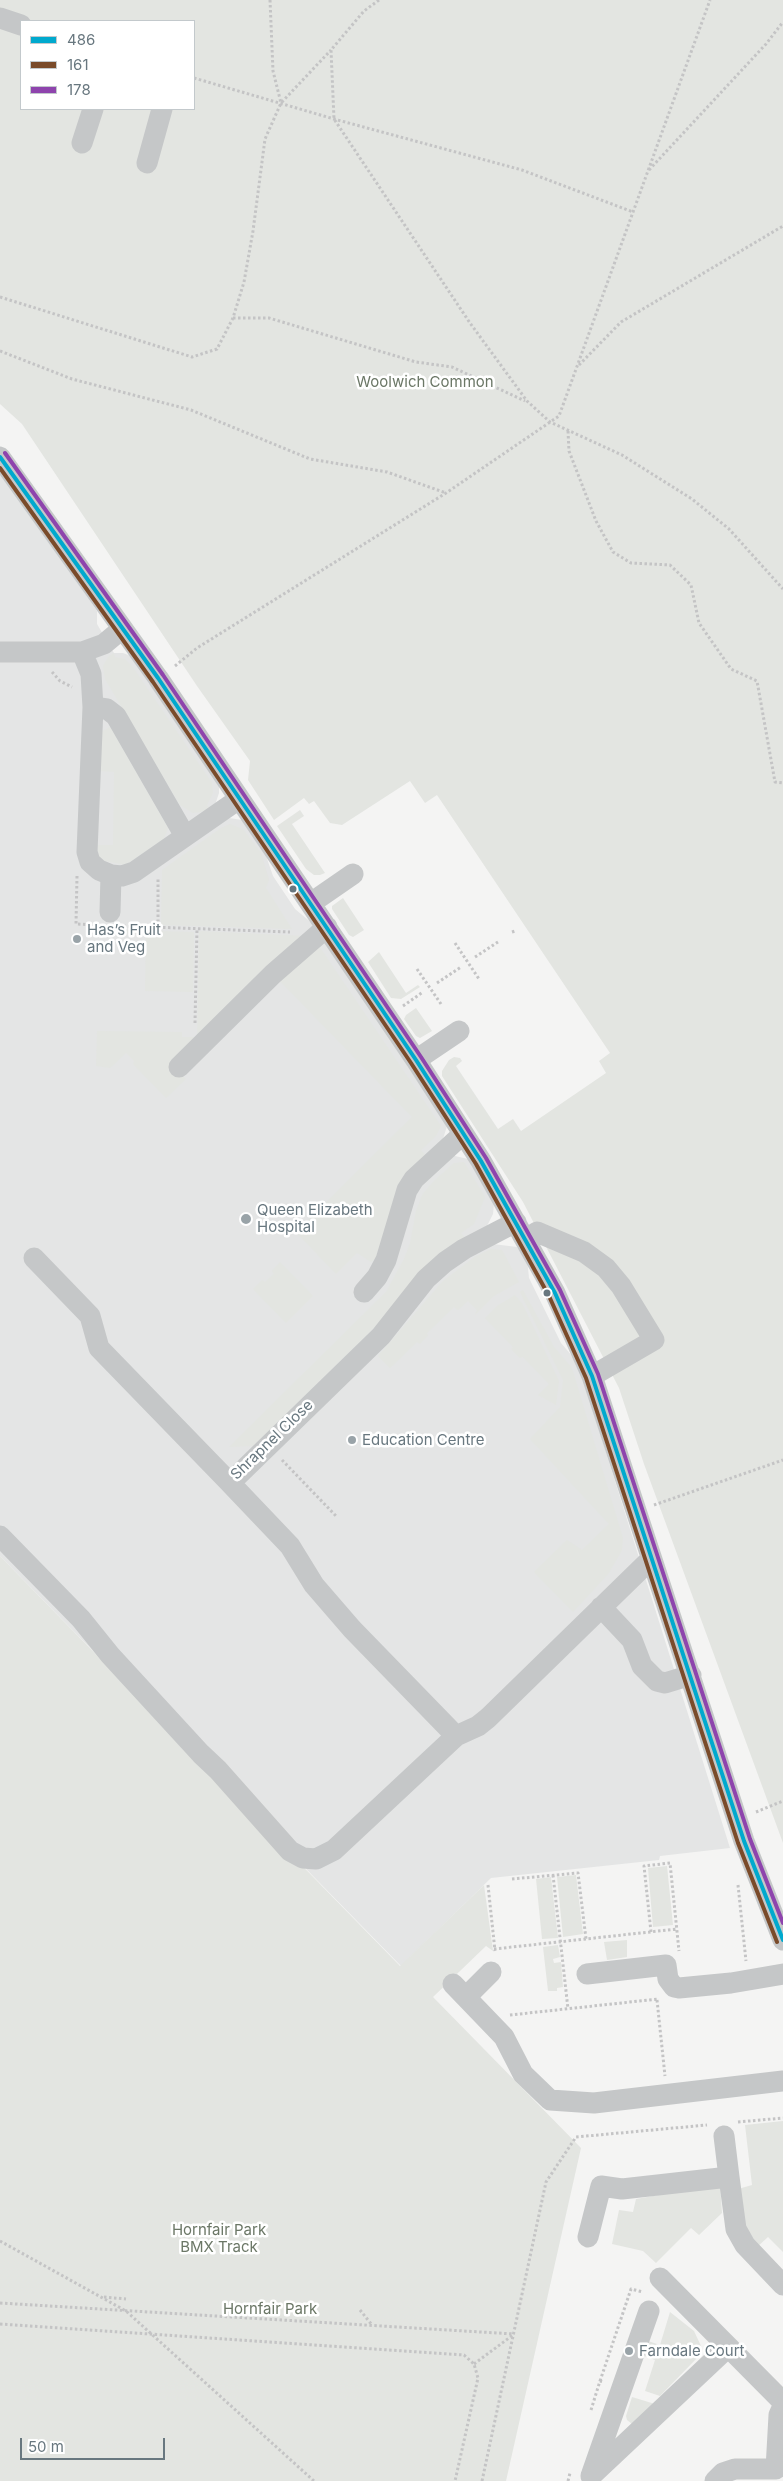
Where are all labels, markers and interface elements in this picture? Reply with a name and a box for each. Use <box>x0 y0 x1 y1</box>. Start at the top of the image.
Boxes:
legend <box>20 20 195 110</box>
text: 486 <box>67 30 95 49</box>
text: 161 <box>67 55 89 74</box>
text: 178 <box>67 80 91 99</box>
park label: Woolwich Common <box>356 373 494 391</box>
unlabelled marker <box>288 884 298 894</box>
place label: Has’s Fruit and Veg <box>87 921 161 956</box>
marker: Has’s Fruit and Veg <box>71 933 83 945</box>
place label: Queen Elizabeth Hospital <box>257 1201 373 1236</box>
marker: Queen Elizabeth Hospital <box>239 1212 253 1226</box>
unlabelled marker <box>542 1288 552 1298</box>
street label: Shrapnel Close <box>227 1396 317 1484</box>
place label: Education Centre <box>362 1431 484 1449</box>
marker: Education Centre <box>346 1434 358 1446</box>
park label: Hornfair Park BMX Track <box>172 2221 266 2256</box>
park label: Hornfair Park <box>223 2300 317 2318</box>
place label: Farndale Court <box>639 2342 744 2360</box>
marker: Farndale Court <box>623 2345 635 2357</box>
scale bar <box>22 2428 168 2460</box>
text: 50 m <box>28 2437 64 2456</box>

